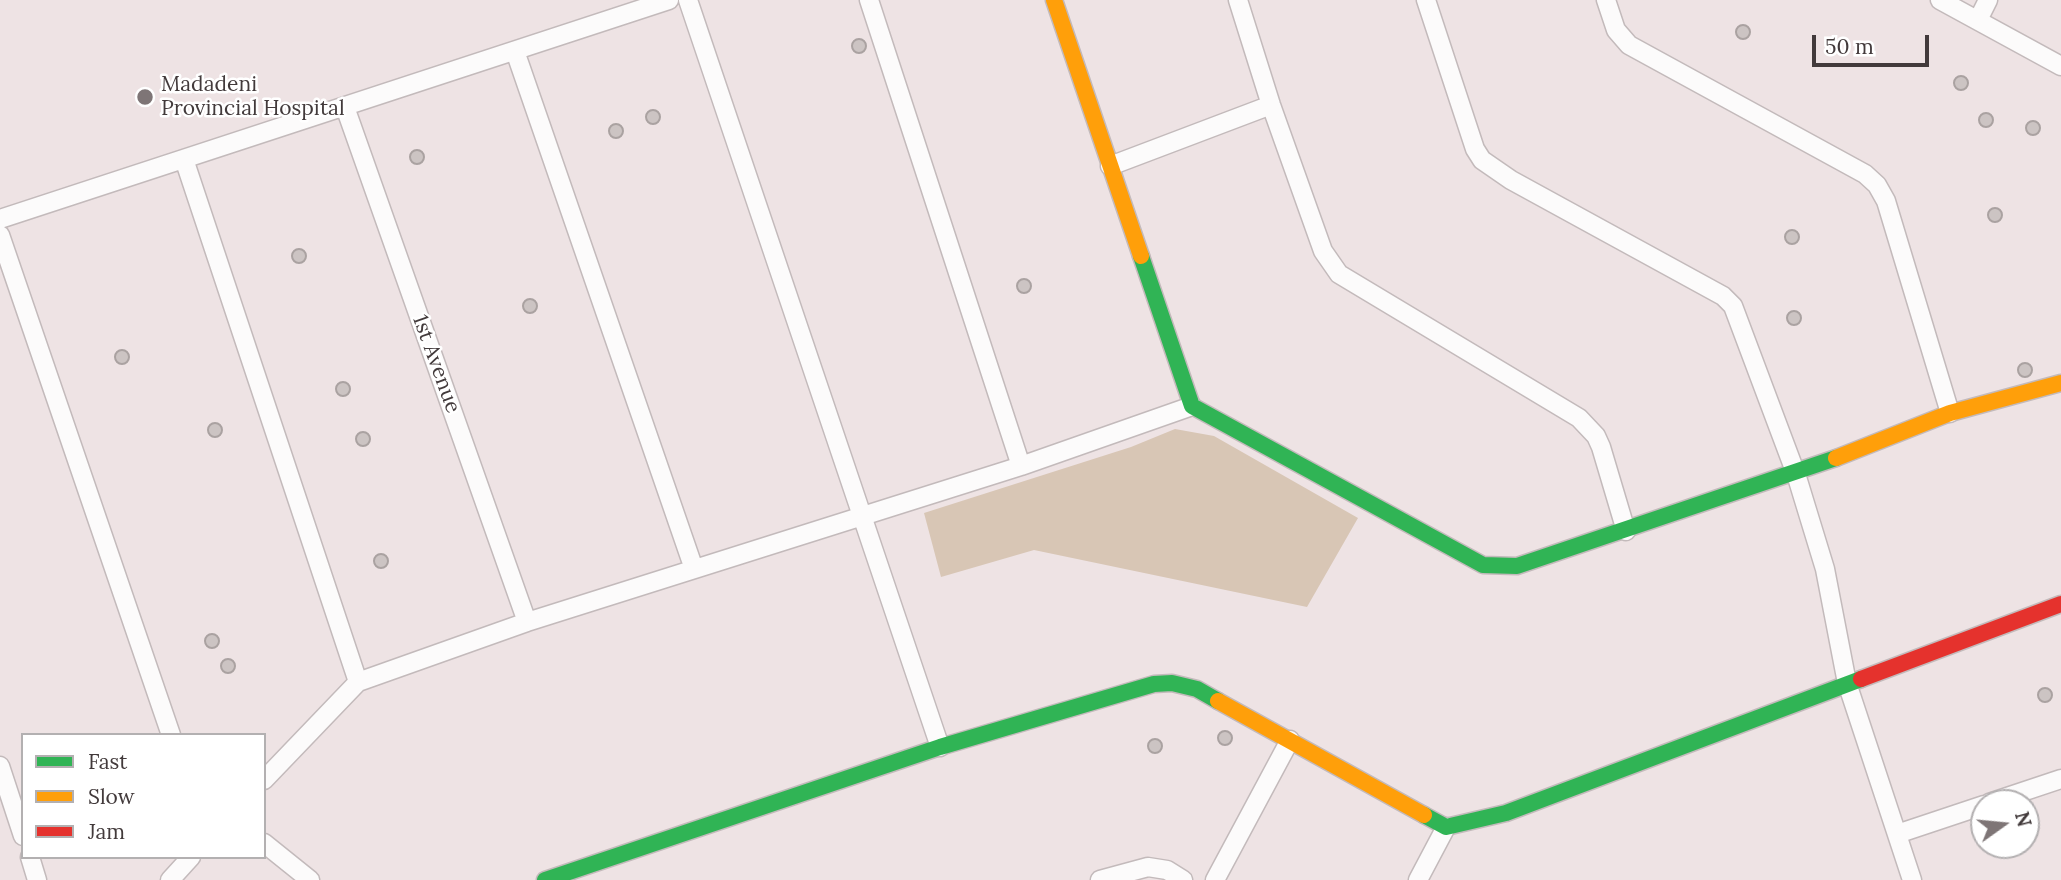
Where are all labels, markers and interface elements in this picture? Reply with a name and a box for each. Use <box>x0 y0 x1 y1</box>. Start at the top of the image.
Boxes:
scale bar <box>1816 21 1933 65</box>
text: 50 m <box>1825 33 1874 60</box>
place label: Madadeni Provincial Hospital <box>161 72 345 122</box>
marker: Madadeni Provincial Hospital <box>135 87 155 107</box>
street label: 1st Avenue <box>407 312 465 416</box>
legend <box>21 733 266 859</box>
text: Fast <box>88 748 127 775</box>
text: Slow <box>88 783 135 810</box>
north arrow <box>1970 789 2040 859</box>
text: N <box>2010 809 2037 829</box>
text: Jam <box>88 818 125 845</box>

